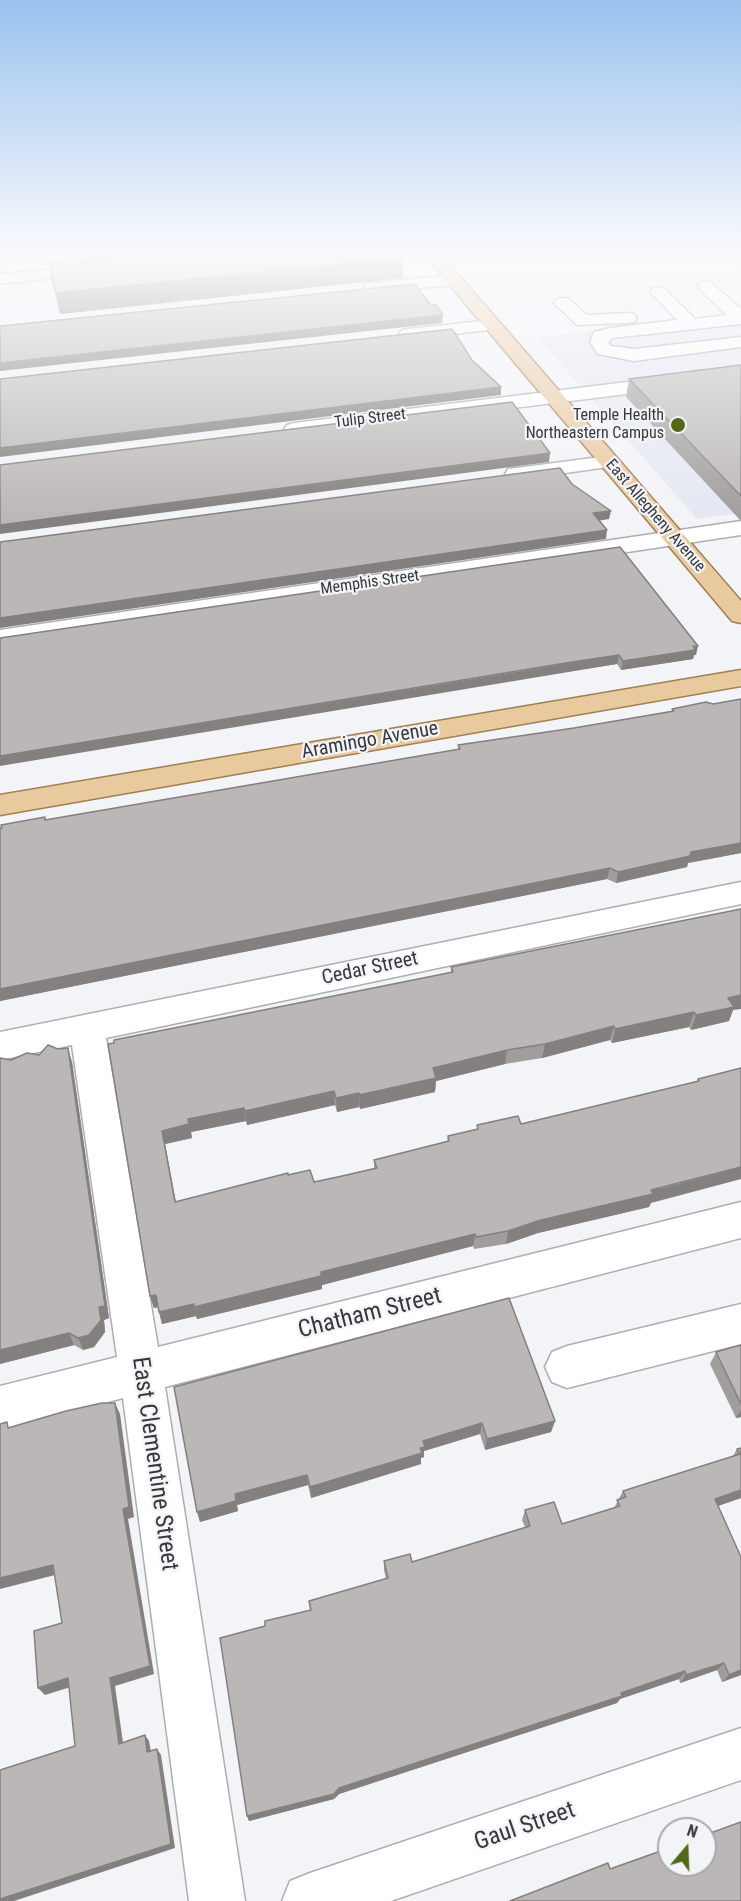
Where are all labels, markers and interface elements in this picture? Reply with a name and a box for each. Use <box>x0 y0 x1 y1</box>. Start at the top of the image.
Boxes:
street label: Tulip Street <box>333 405 407 433</box>
place label: Temple Health Northeastern Campus <box>526 406 664 444</box>
marker: Temple Health Northeastern Campus <box>669 416 687 434</box>
street label: East Allegheny Avenue <box>601 456 709 576</box>
street label: Memphis Street <box>319 567 421 599</box>
street label: Aramingo Avenue <box>300 717 440 765</box>
street label: Cedar Street <box>320 947 420 991</box>
street label: Chatham Street <box>295 1282 445 1346</box>
street label: East Clementine Street <box>125 1355 183 1573</box>
street label: Gaul Street <box>471 1796 579 1858</box>
north arrow <box>657 1817 717 1877</box>
text: N <box>685 1821 700 1842</box>

